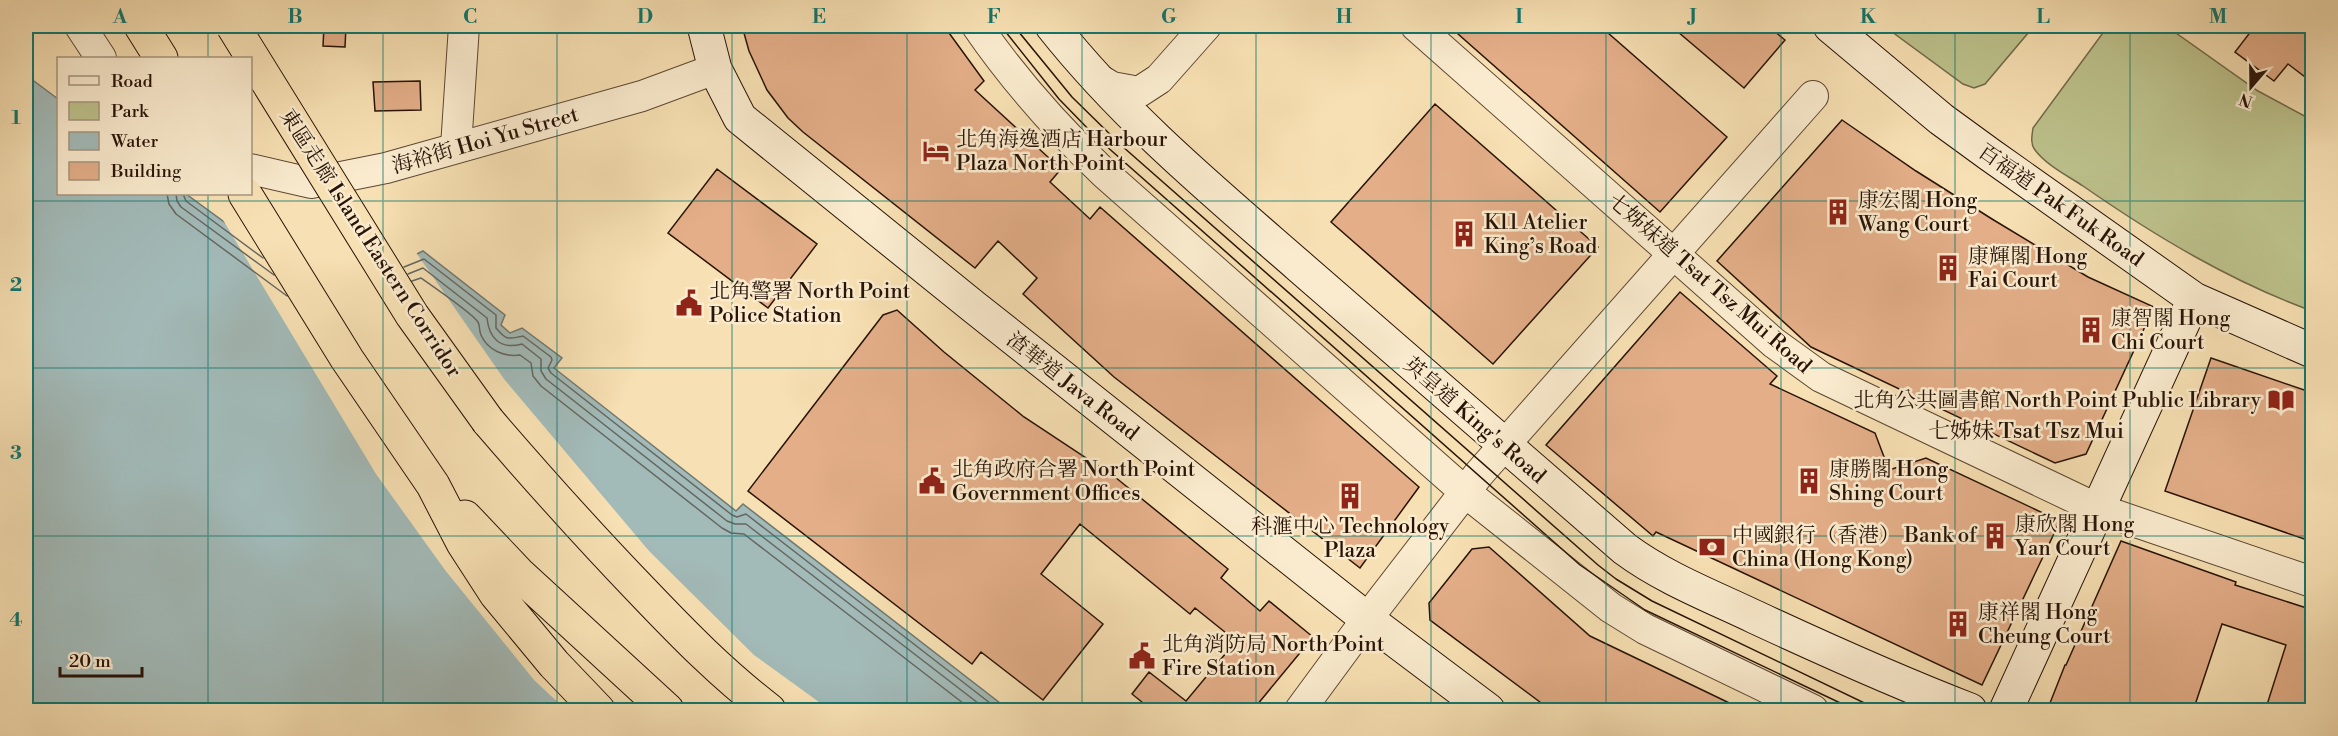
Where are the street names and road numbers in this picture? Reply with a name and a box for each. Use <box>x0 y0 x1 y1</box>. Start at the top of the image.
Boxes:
street label: 海裕街 Hoi Yu Street <box>389 102 582 180</box>
street label: 東區走廊 Island Eastern Corridor <box>274 105 467 383</box>
street label: 百福道 Pak Fuk Road <box>1973 139 2148 273</box>
street label: 七姊妹道 Tsat Tsz Mui Road <box>1602 188 1817 379</box>
street label: 渣華道 Java Road <box>1001 327 1144 447</box>
street label: 英皇道 King's Road <box>1398 352 1551 490</box>

